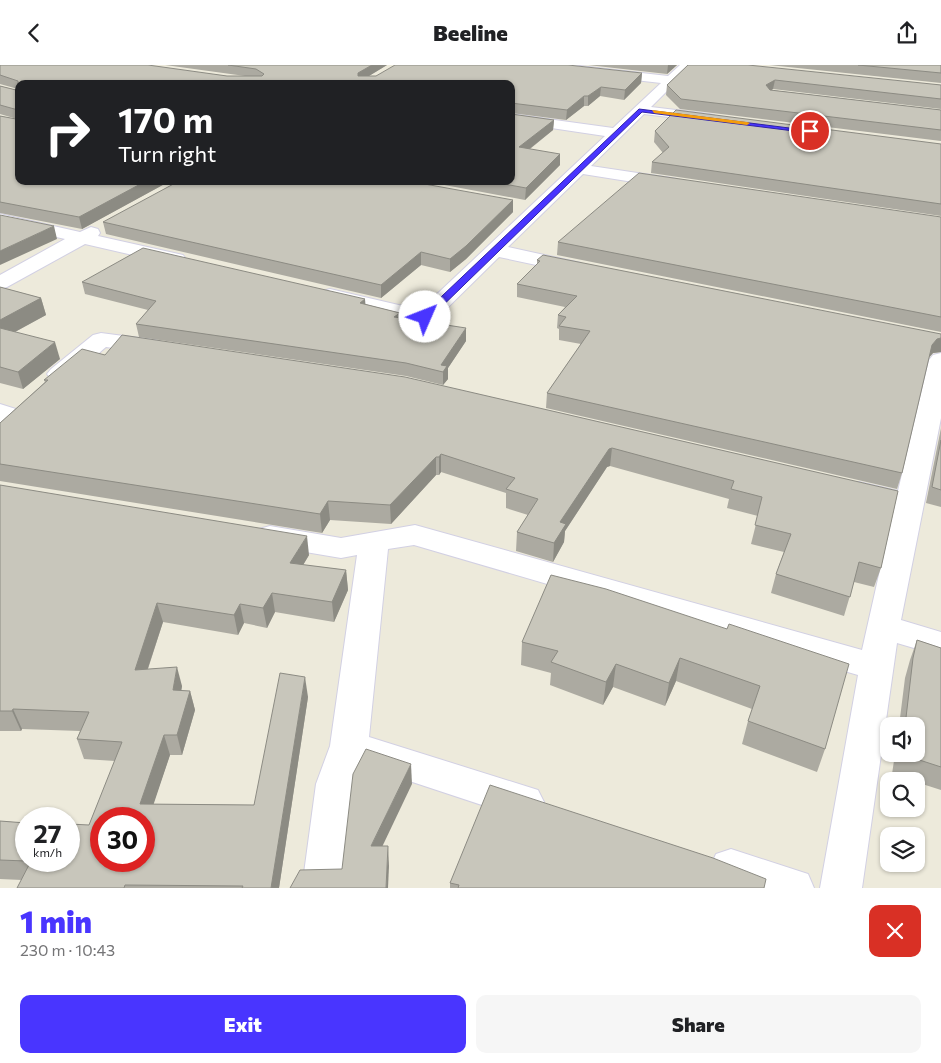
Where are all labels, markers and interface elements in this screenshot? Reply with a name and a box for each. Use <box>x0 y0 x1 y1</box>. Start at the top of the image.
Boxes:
icon: back <box>20 19 48 47</box>
text: Beeline <box>433 19 508 46</box>
icon: share <box>893 19 921 47</box>
text: 170 m <box>118 97 213 140</box>
icon: right <box>35 100 100 165</box>
pin <box>789 110 831 152</box>
icon: arrive <box>796 117 824 145</box>
text: Turn right <box>118 140 216 167</box>
position arrow <box>398 290 450 342</box>
map controls <box>880 717 925 872</box>
button: sound <box>880 717 925 762</box>
button: search <box>880 772 925 817</box>
speed limit sign: 30 <box>90 807 155 872</box>
text: 27 <box>34 818 61 848</box>
button: layers <box>880 827 925 872</box>
text: km/h <box>33 845 62 859</box>
text: 1 min <box>20 902 92 939</box>
button: close <box>869 905 921 957</box>
text: 230 m · 10:43 <box>20 940 115 959</box>
button: Exit <box>20 995 466 1053</box>
button: Share <box>476 995 921 1053</box>

